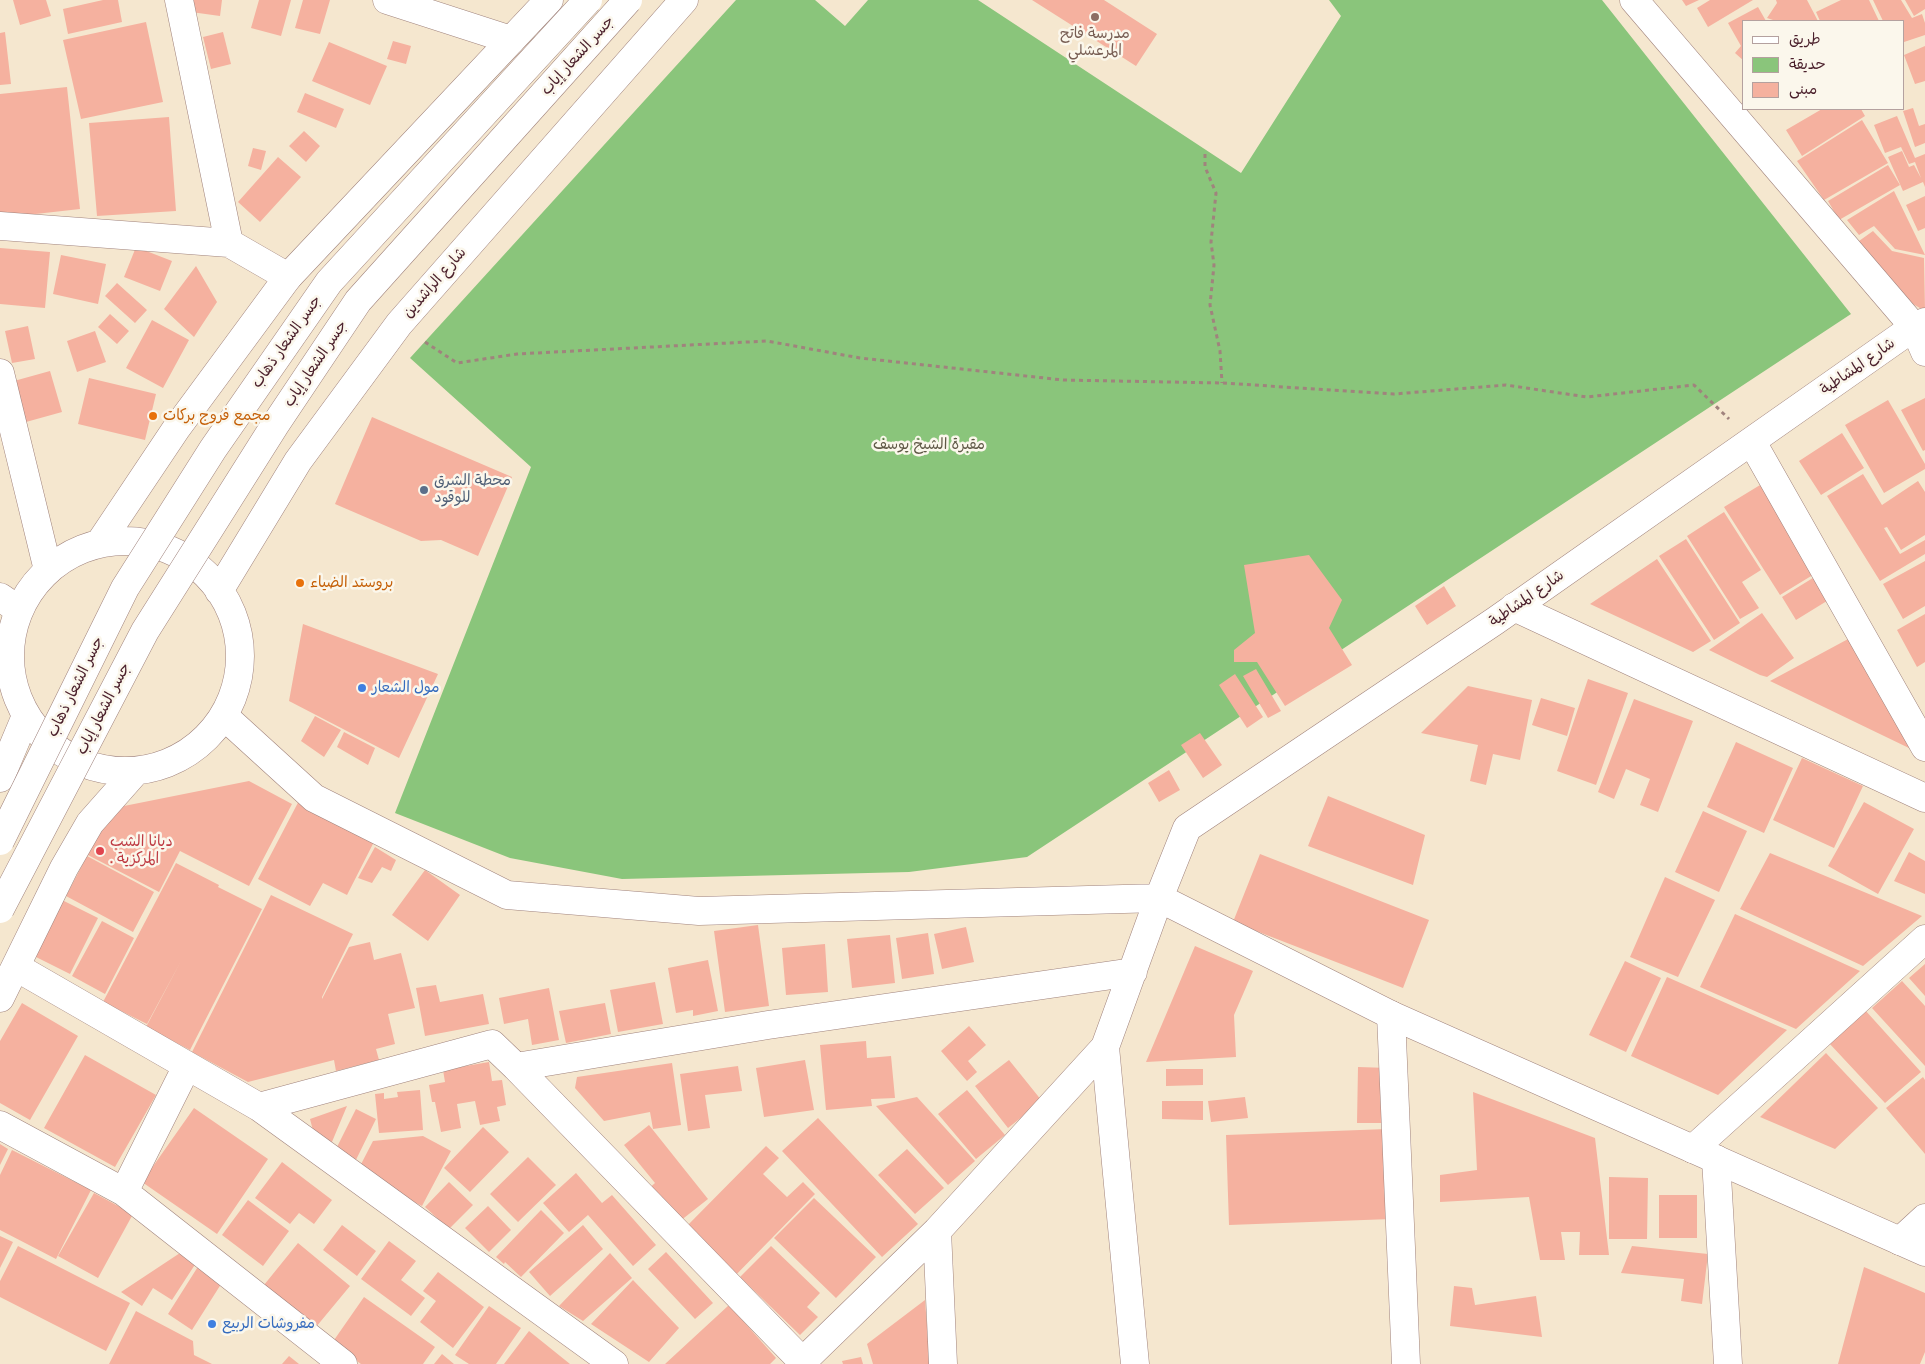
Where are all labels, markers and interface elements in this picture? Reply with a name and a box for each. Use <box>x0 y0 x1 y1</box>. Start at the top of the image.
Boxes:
marker: مدرسة فاتح المرعشلي <box>1089 11 1101 23</box>
street label: جسر الشعار إياب <box>538 13 618 99</box>
legend <box>1742 20 1905 110</box>
place label: مدرسة فاتح المرعشلي <box>1060 25 1130 60</box>
text: طريق <box>1789 30 1821 49</box>
text: حديقة <box>1789 55 1826 74</box>
text: مبنى <box>1789 80 1817 99</box>
street label: شارع الراشدين <box>399 244 471 322</box>
street label: جسر الشعار ذهاب <box>248 292 326 392</box>
street label: جسر الشعار إياب <box>280 317 352 411</box>
street label: شارع المشاطية <box>1817 335 1899 399</box>
place label: مجمع فروج بركات <box>163 407 270 425</box>
marker: مجمع فروج بركات <box>147 410 159 422</box>
park label: مقبرة الشيخ يوسف <box>873 436 985 454</box>
place label: محطة الشرق للوقود <box>434 472 511 507</box>
marker: محطة الشرق للوقود <box>418 484 430 496</box>
street label: شارع المشاطية <box>1486 567 1568 631</box>
place label: بروستد الضياء <box>310 574 393 592</box>
marker: بروستد الضياء <box>294 577 306 589</box>
street label: جسر الشعار ذهاب <box>44 634 108 740</box>
street label: جسر الشعار إياب <box>73 660 135 758</box>
place label: مول الشعار <box>372 679 440 697</box>
marker: مول الشعار <box>356 682 368 694</box>
place label: ديانا الشب . المركزية <box>110 833 173 868</box>
marker: ديانا الشب . المركزية <box>94 845 106 857</box>
place label: مفروشات الربيع <box>222 1315 315 1333</box>
marker: مفروشات الربيع <box>206 1318 218 1330</box>

